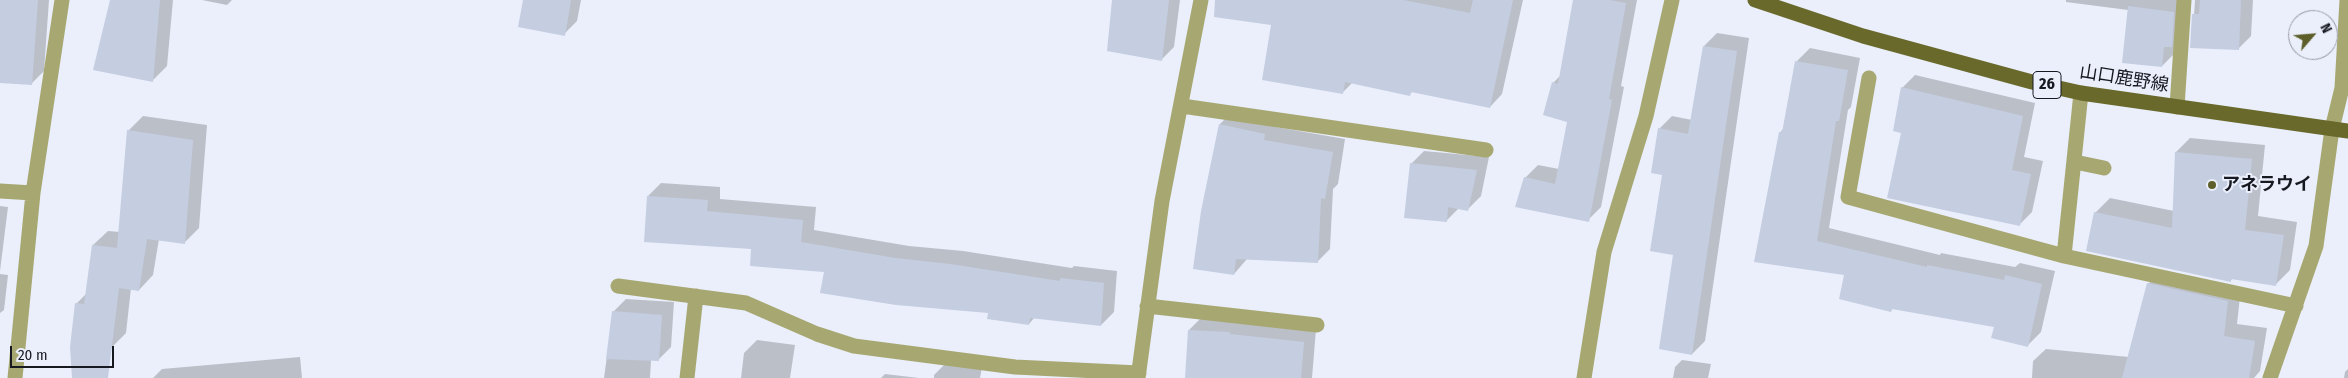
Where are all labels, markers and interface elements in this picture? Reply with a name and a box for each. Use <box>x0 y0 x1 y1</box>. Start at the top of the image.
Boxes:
north arrow <box>2288 10 2338 60</box>
text: N <box>2316 21 2335 36</box>
street label: 山口鹿野線 <box>2078 61 2170 97</box>
road number: 26 <box>2033 72 2061 98</box>
place label: アネラウイ <box>2222 174 2312 196</box>
marker: アネラウイ <box>2206 179 2218 191</box>
scale bar <box>12 336 116 368</box>
text: 20 m <box>18 346 48 364</box>

